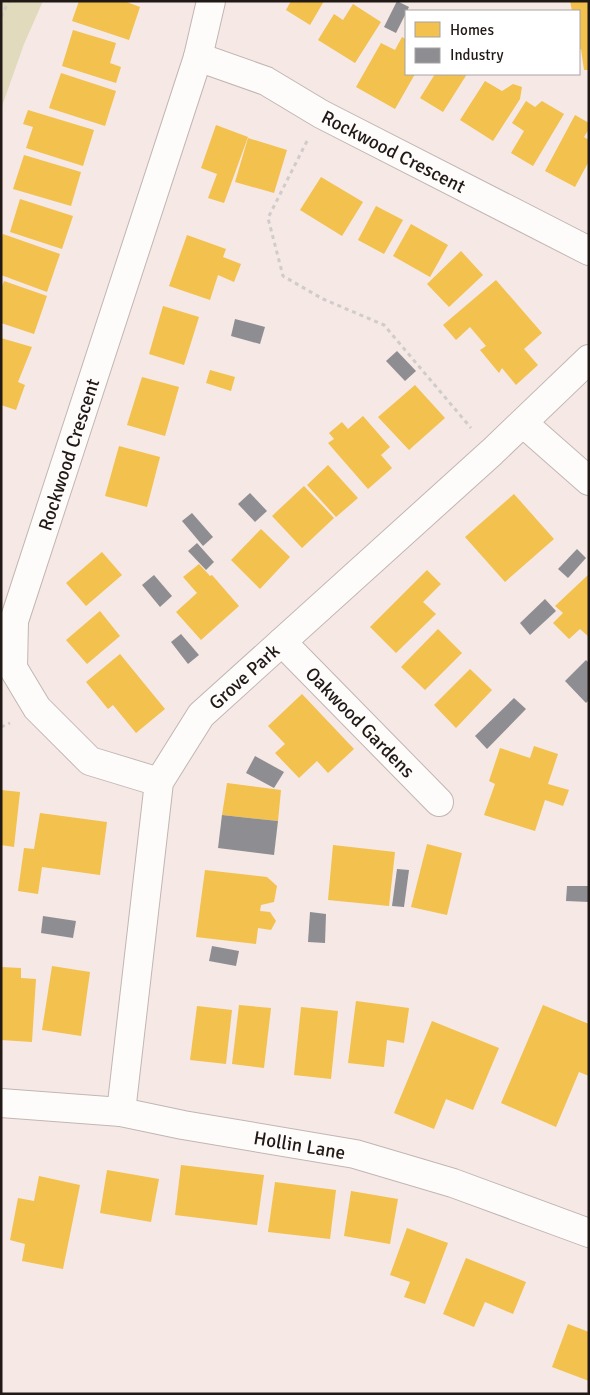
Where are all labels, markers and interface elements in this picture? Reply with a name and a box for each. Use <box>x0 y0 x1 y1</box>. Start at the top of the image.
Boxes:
legend <box>405 10 580 75</box>
text: Homes <box>450 21 494 39</box>
text: Industry <box>450 46 503 64</box>
street label: Rockwood Crescent <box>317 105 470 199</box>
street label: Rockwood Crescent <box>33 375 105 534</box>
street label: Grove Park <box>204 639 285 715</box>
street label: Oakwood Gardens <box>300 662 419 783</box>
street label: Hollin Lane <box>252 1126 347 1165</box>

